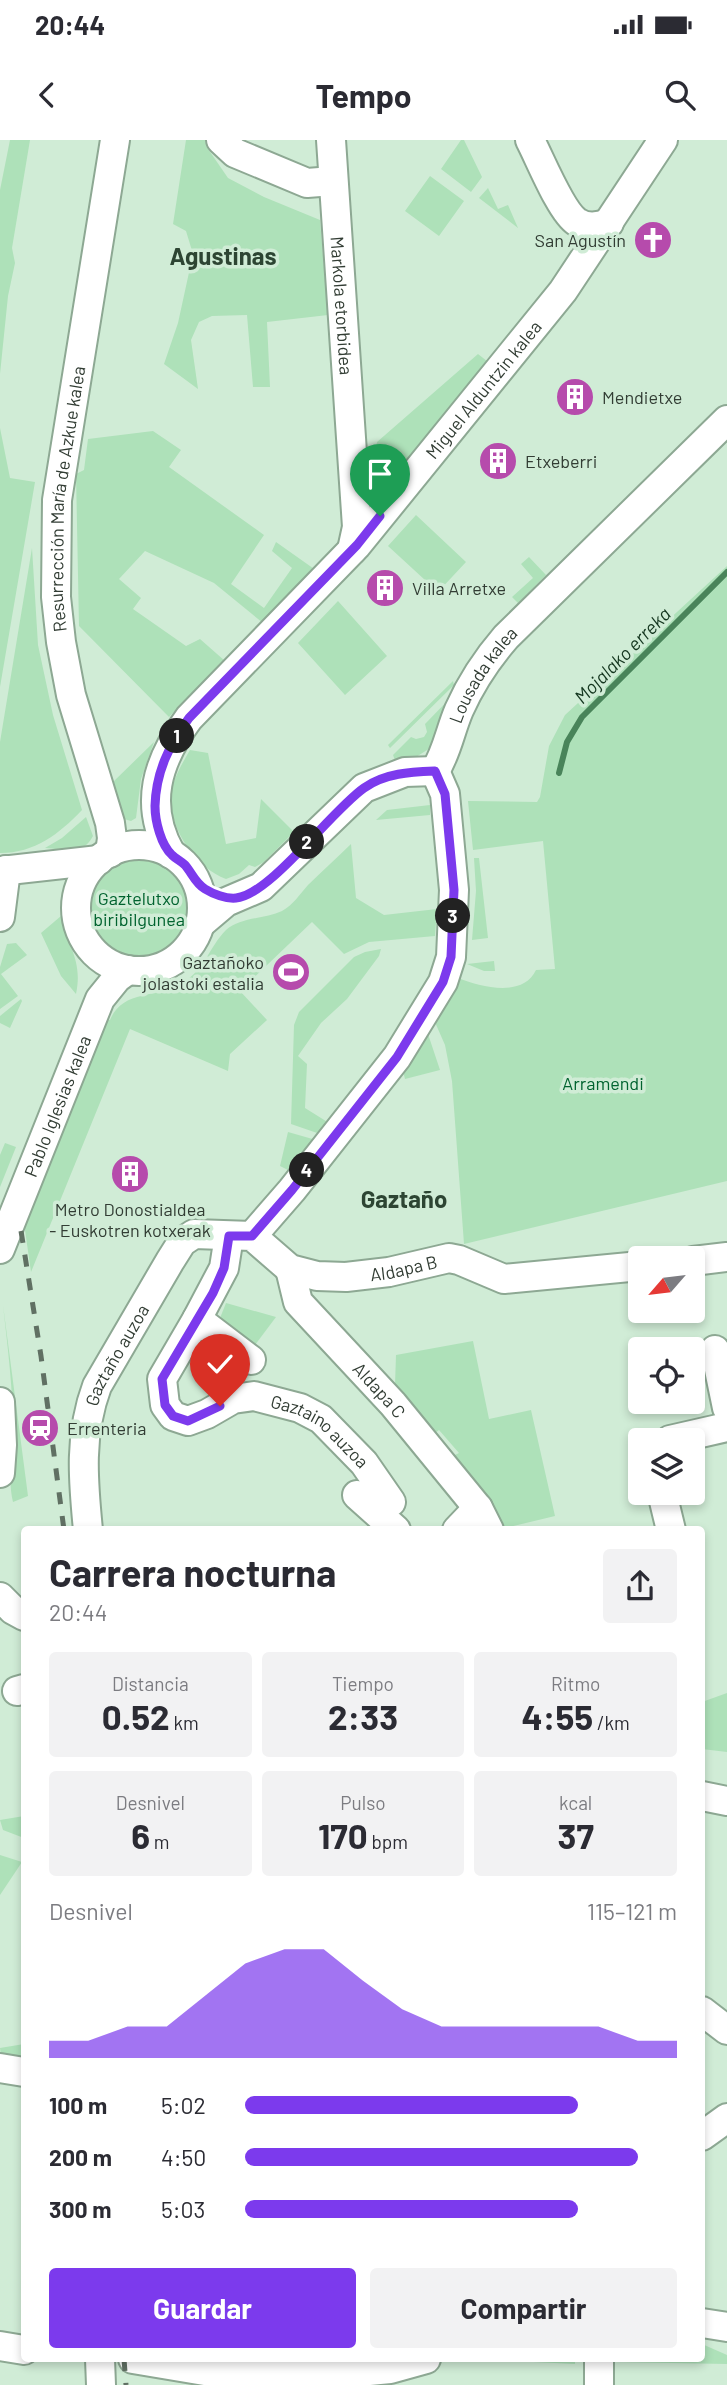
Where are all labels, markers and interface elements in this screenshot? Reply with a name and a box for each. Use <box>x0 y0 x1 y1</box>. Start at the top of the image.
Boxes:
text: 20:44 <box>35 9 105 40</box>
icon: back <box>28 76 66 114</box>
text: Tempo <box>315 76 412 114</box>
icon: search <box>661 76 699 114</box>
church icon: San Agustín <box>632 219 674 261</box>
place label: San Agustín <box>534 229 626 251</box>
street label: Markola etorbidea <box>326 235 358 376</box>
district label: Agustinas <box>169 241 277 270</box>
street label: Miguel Alduntzin kalea <box>421 316 546 463</box>
street label: Resurrección María de Azkue kalea <box>45 364 89 633</box>
building icon: Mendietxe <box>554 376 596 418</box>
place label: Mendietxe <box>602 386 682 408</box>
building icon: Etxeberri <box>477 440 519 482</box>
pin <box>350 444 410 516</box>
place label: Etxeberri <box>525 450 597 472</box>
icon: arrive <box>361 455 399 493</box>
building icon: Villa Arretxe <box>364 567 406 609</box>
place label: Villa Arretxe <box>412 577 506 599</box>
water label: Mojalako erreka <box>569 602 675 708</box>
street label: Lousada kalea <box>444 622 521 726</box>
pin: 1 <box>160 718 194 754</box>
text: 1 <box>173 724 180 747</box>
pin: 2 <box>290 824 324 860</box>
text: 2 <box>301 830 312 853</box>
park label: Gaztelutxo biribilgunea <box>93 887 185 930</box>
pin: 3 <box>435 898 470 934</box>
text: 3 <box>447 904 458 927</box>
place label: Gaztañoko jolastoki estalia <box>142 951 264 994</box>
sports icon: Gaztañoko jolastoki estalia <box>270 951 312 993</box>
street label: Pablo Iglesias kalea <box>19 1032 95 1180</box>
park label: Arramendi <box>562 1072 644 1094</box>
pin: 4 <box>290 1152 324 1188</box>
building icon: Metro Donostialdea - Euskotren kotxerak <box>109 1153 151 1195</box>
text: 4 <box>301 1158 312 1181</box>
district label: Gaztaño <box>361 1184 447 1213</box>
place label: Metro Donostialdea - Euskotren kotxerak <box>49 1198 211 1241</box>
north arrow <box>628 1246 705 1323</box>
map controls <box>628 1246 705 1505</box>
street label: Aldapa B <box>369 1250 439 1285</box>
street label: Gaztaño auzoa <box>80 1300 153 1408</box>
pin <box>190 1334 250 1406</box>
button: locate <box>628 1337 705 1414</box>
icon: check <box>201 1345 239 1383</box>
street label: Aldapa C <box>349 1358 411 1422</box>
street label: Gaztaino auzoa <box>268 1390 374 1472</box>
station icon: Errenteria <box>19 1407 61 1449</box>
place label: Errenteria <box>67 1417 146 1439</box>
button: layers <box>628 1428 705 1505</box>
text: Carrera nocturna <box>49 1549 336 1595</box>
button: share <box>603 1549 677 1623</box>
text: 20:44 <box>49 1598 107 1626</box>
text: Distancia <box>112 1672 189 1695</box>
text: Tiempo <box>332 1672 394 1695</box>
text: Ritmo <box>551 1672 600 1695</box>
text: 0.52 <box>102 1695 170 1737</box>
text: 2:33 <box>328 1695 398 1737</box>
text: 4:55 <box>522 1695 593 1737</box>
text: km <box>170 1711 199 1734</box>
text: /km <box>593 1711 630 1734</box>
text: Desnivel <box>116 1791 185 1814</box>
text: Pulso <box>340 1791 386 1814</box>
text: kcal <box>559 1791 592 1814</box>
text: 6 <box>131 1814 150 1856</box>
text: 170 <box>318 1814 368 1856</box>
text: 37 <box>558 1814 594 1856</box>
text: m <box>150 1830 169 1853</box>
text: bpm <box>368 1830 408 1853</box>
text: Desnivel <box>49 1897 133 1925</box>
text: 115–121 m <box>587 1897 677 1925</box>
text: 100 m <box>49 2091 107 2119</box>
text: 5:02 <box>161 2091 206 2119</box>
text: 200 m <box>49 2143 112 2171</box>
text: 4:50 <box>161 2143 206 2171</box>
text: 300 m <box>49 2195 111 2223</box>
text: 5:03 <box>161 2195 205 2223</box>
button: Guardar <box>49 2268 356 2348</box>
button: Compartir <box>370 2268 677 2348</box>

